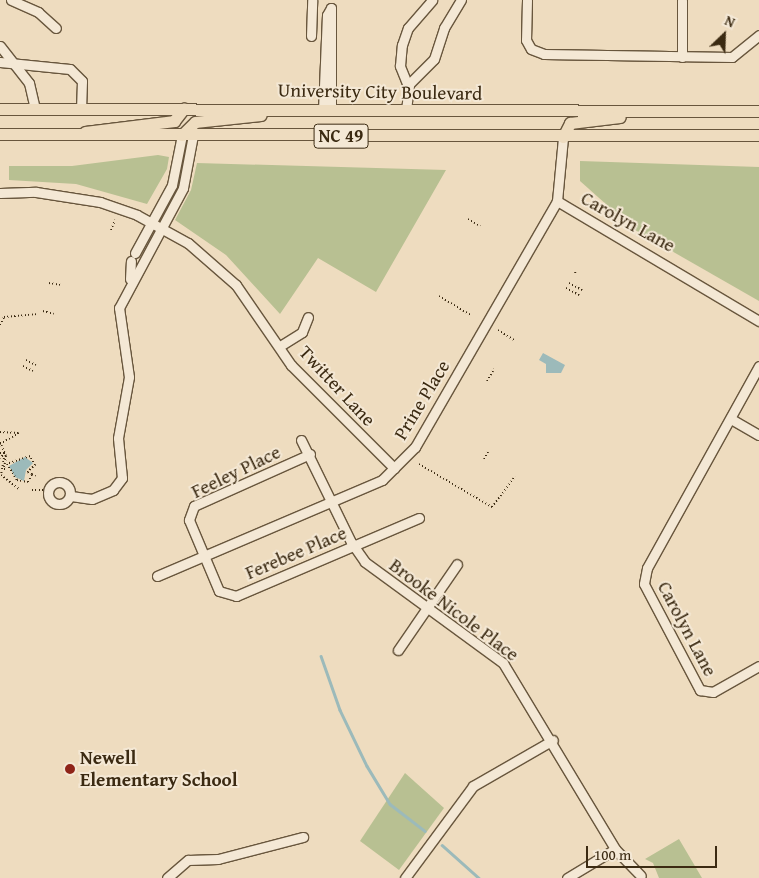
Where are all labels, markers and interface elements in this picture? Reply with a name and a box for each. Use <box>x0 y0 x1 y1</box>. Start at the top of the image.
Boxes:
north arrow <box>699 10 749 60</box>
text: N <box>722 10 738 32</box>
street label: University City Boulevard <box>278 79 482 105</box>
road number: NC 49 <box>314 120 368 152</box>
street label: Carolyn Lane <box>577 187 679 257</box>
street label: Twitter Lane <box>294 341 380 431</box>
street label: Prine Place <box>389 356 455 444</box>
street label: Feeley Place <box>188 441 284 503</box>
street label: Ferebee Place <box>242 521 350 585</box>
street label: Brooke Nicole Place <box>385 554 523 666</box>
street label: Carolyn Lane <box>653 578 721 680</box>
place label: Newell Elementary School <box>80 747 238 791</box>
marker: Newell Elementary School <box>64 763 76 775</box>
scale bar <box>589 836 720 868</box>
text: 100 m <box>594 844 631 865</box>

